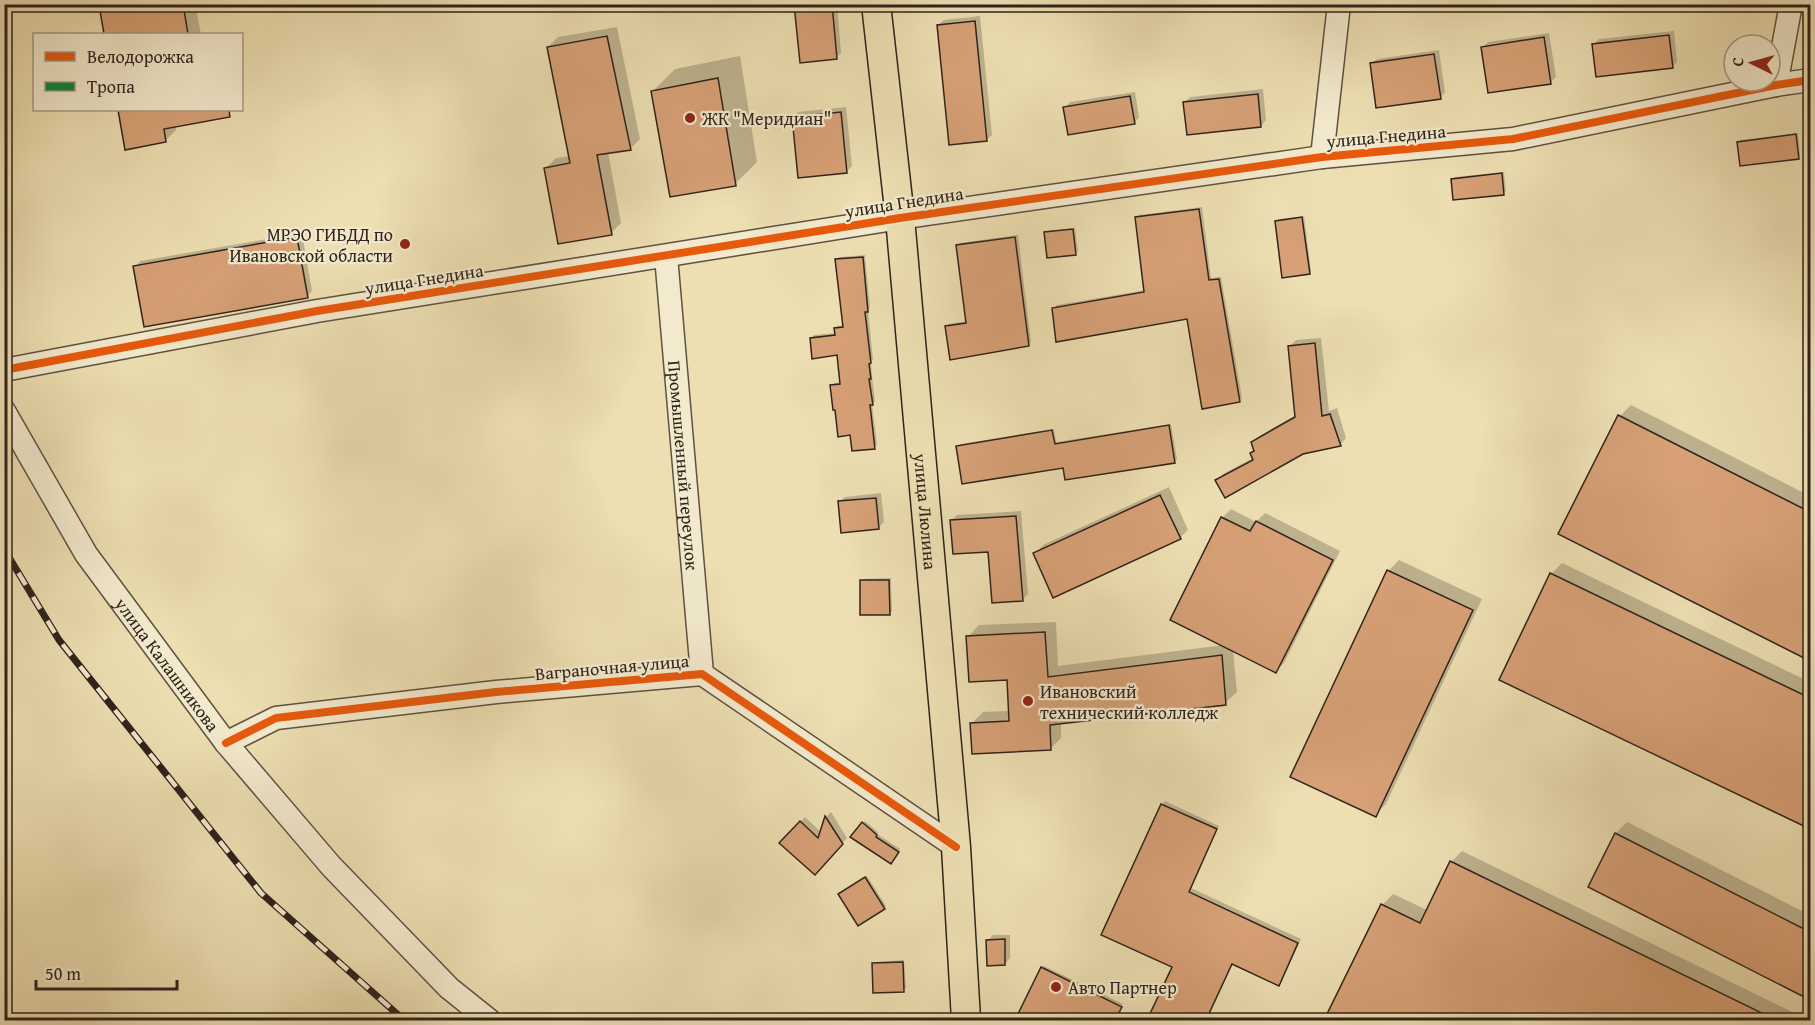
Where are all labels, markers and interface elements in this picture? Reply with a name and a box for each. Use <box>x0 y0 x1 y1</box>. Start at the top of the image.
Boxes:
legend <box>33 33 243 111</box>
north arrow <box>1722 33 1782 93</box>
text: Велодорожка <box>87 43 194 70</box>
text: С <box>1725 56 1749 67</box>
text: Тропа <box>87 73 135 100</box>
place label: ЖК "Меридиан" <box>701 105 831 132</box>
marker: ЖК "Меридиан" <box>683 111 697 125</box>
street label: улица Гнедина <box>1324 117 1447 155</box>
street label: улица Гнедина <box>842 179 966 225</box>
place label: МРЭО ГИБДД по Ивановской области <box>230 221 393 269</box>
marker: МРЭО ГИБДД по Ивановской области <box>398 237 412 251</box>
street label: улица Гнедина <box>362 256 486 302</box>
street label: Промышленный переулок <box>662 359 707 572</box>
street label: улица Люлина <box>907 451 945 571</box>
street label: улица Калашникова <box>108 590 227 737</box>
street label: Ваграночная улица <box>534 647 691 687</box>
place label: Ивановский технический колледж <box>1040 678 1219 726</box>
marker: Ивановский технический колледж <box>1021 694 1035 708</box>
scale bar <box>36 953 177 991</box>
text: 50 m <box>45 960 81 987</box>
place label: Авто Партнер <box>1068 974 1177 1001</box>
marker: Авто Партнер <box>1049 980 1063 994</box>

